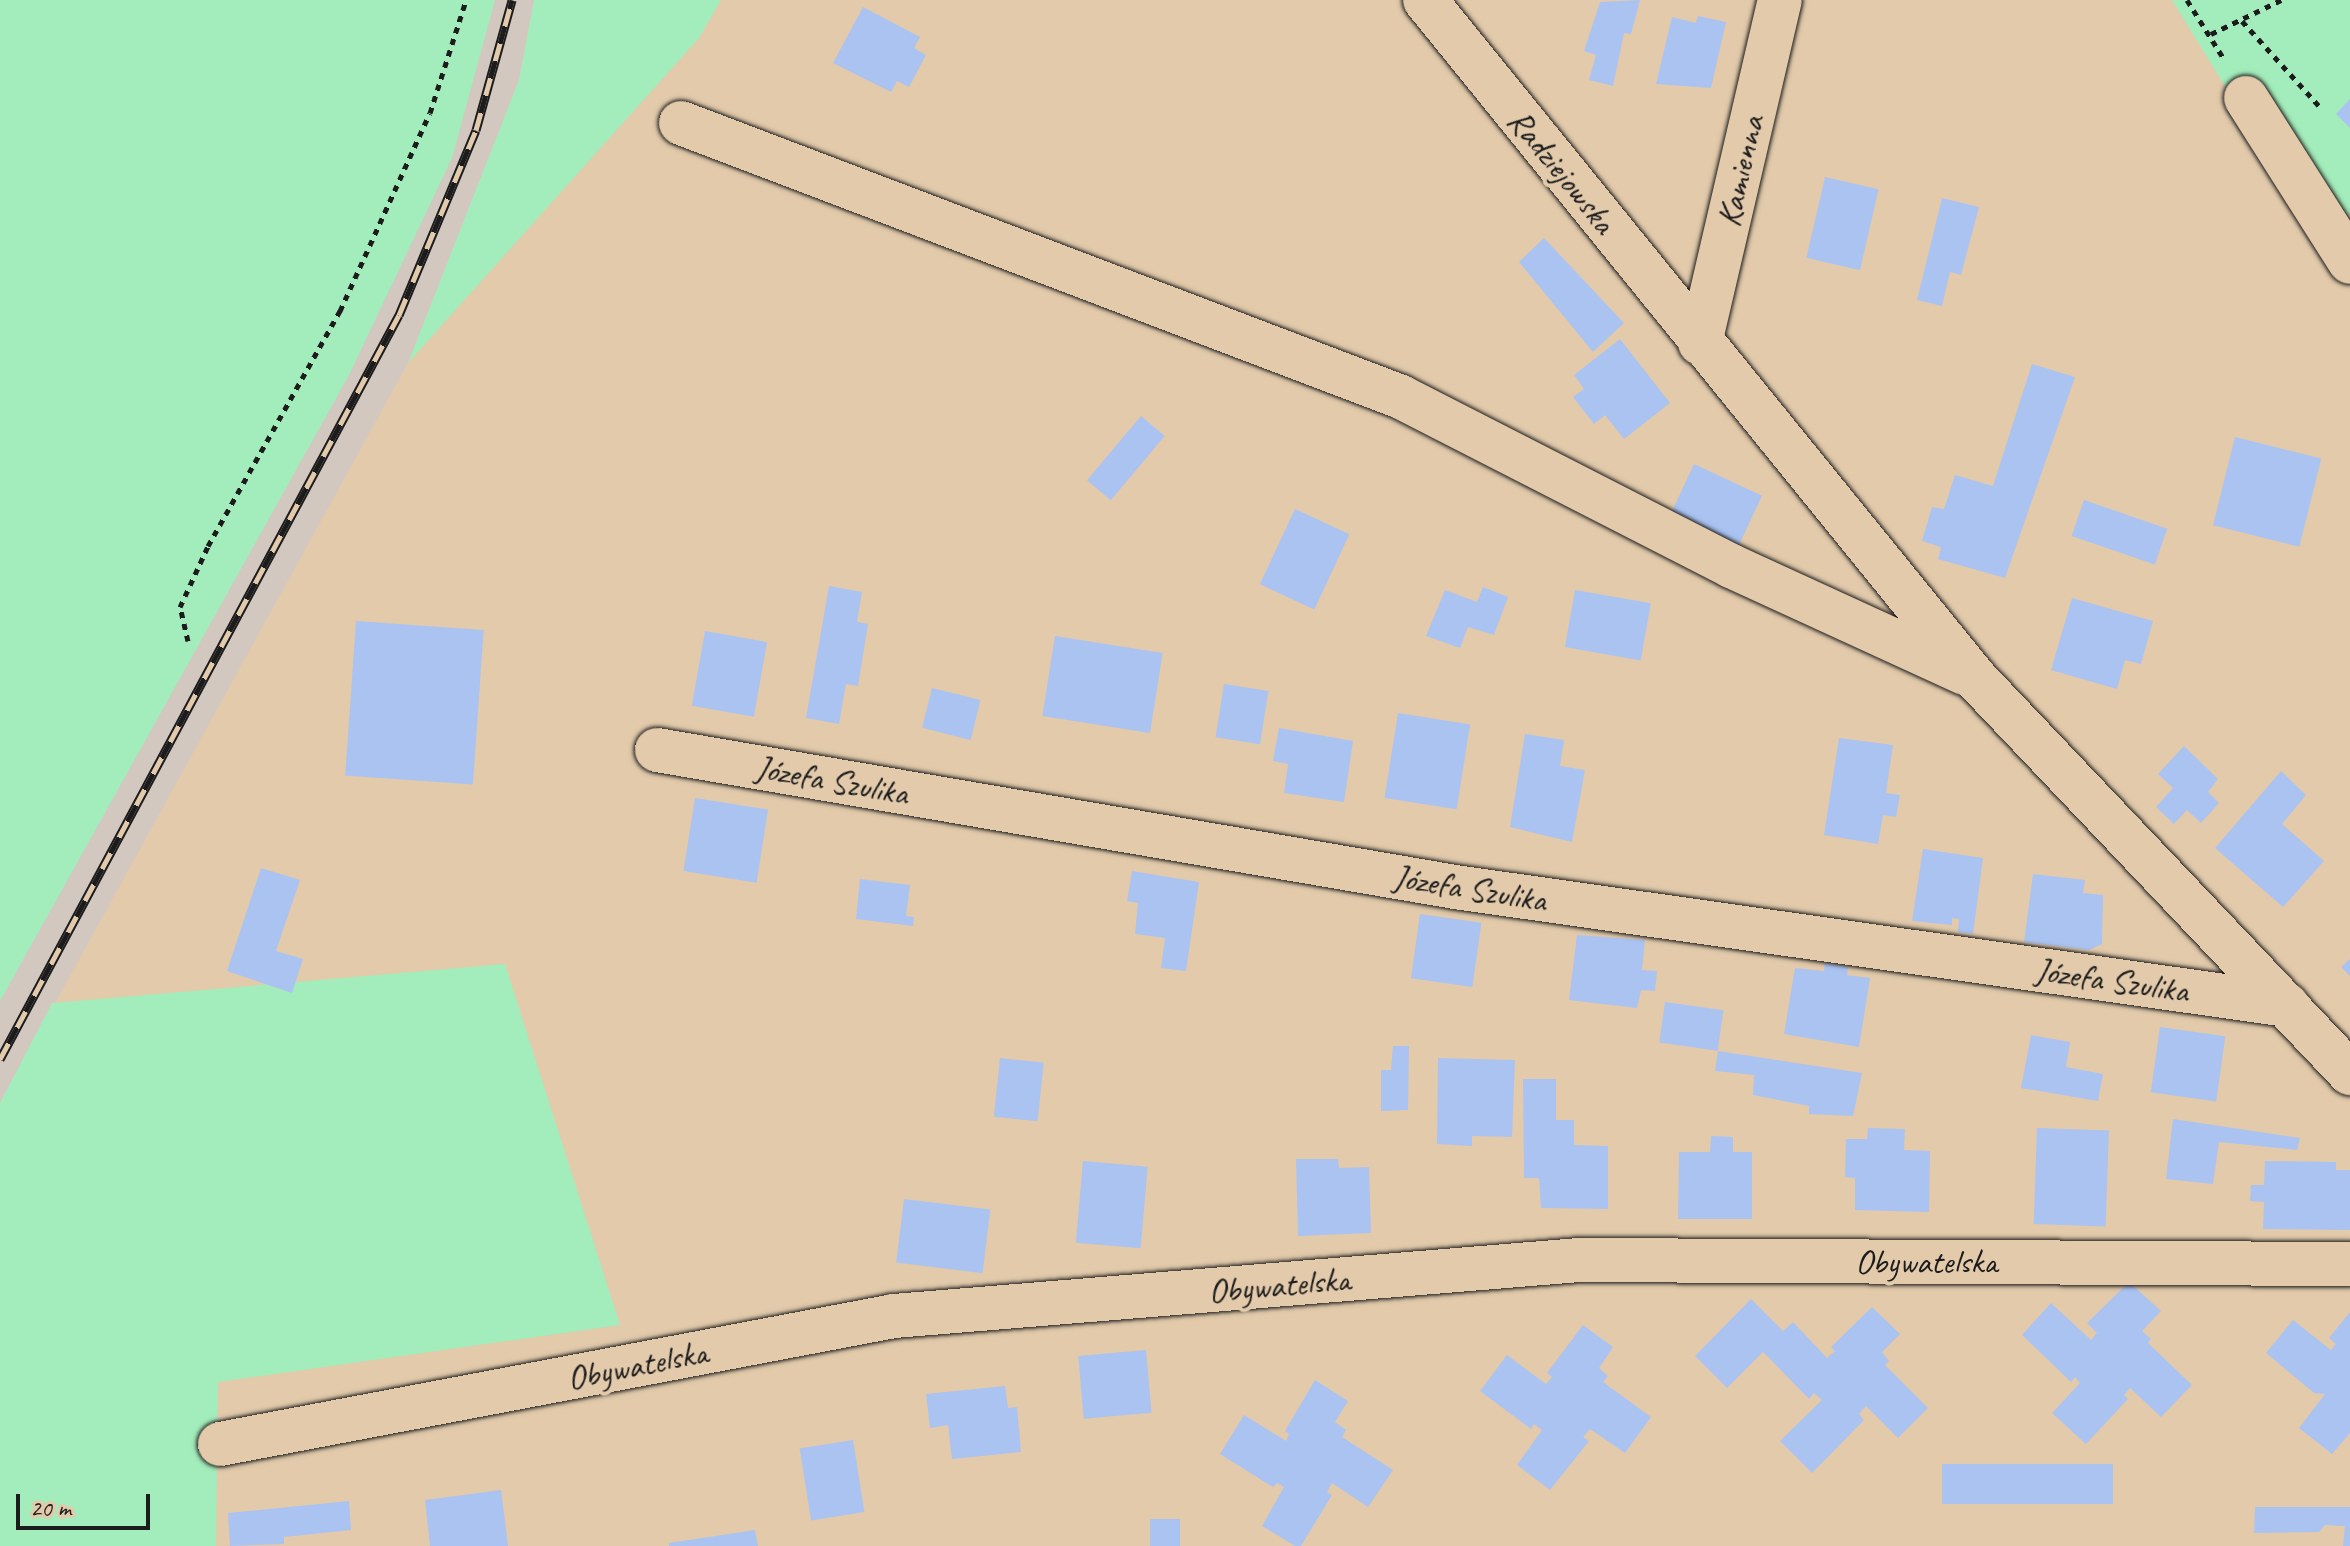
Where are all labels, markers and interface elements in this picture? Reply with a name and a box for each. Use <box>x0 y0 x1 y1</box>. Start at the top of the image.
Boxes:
street label: Radziejowska <box>1500 101 1624 241</box>
street label: Kamienna <box>1707 112 1773 230</box>
street label: Józefa Szulika <box>752 746 912 814</box>
street label: Józefa Szulika <box>1390 856 1550 920</box>
street label: Józefa Szulika <box>2032 949 2192 1011</box>
street label: Obywatelska <box>1855 1242 1997 1282</box>
street label: Obywatelska <box>1207 1259 1351 1311</box>
street label: Obywatelska <box>564 1331 710 1399</box>
scale bar <box>20 1478 154 1528</box>
text: 20 m <box>30 1493 71 1523</box>

